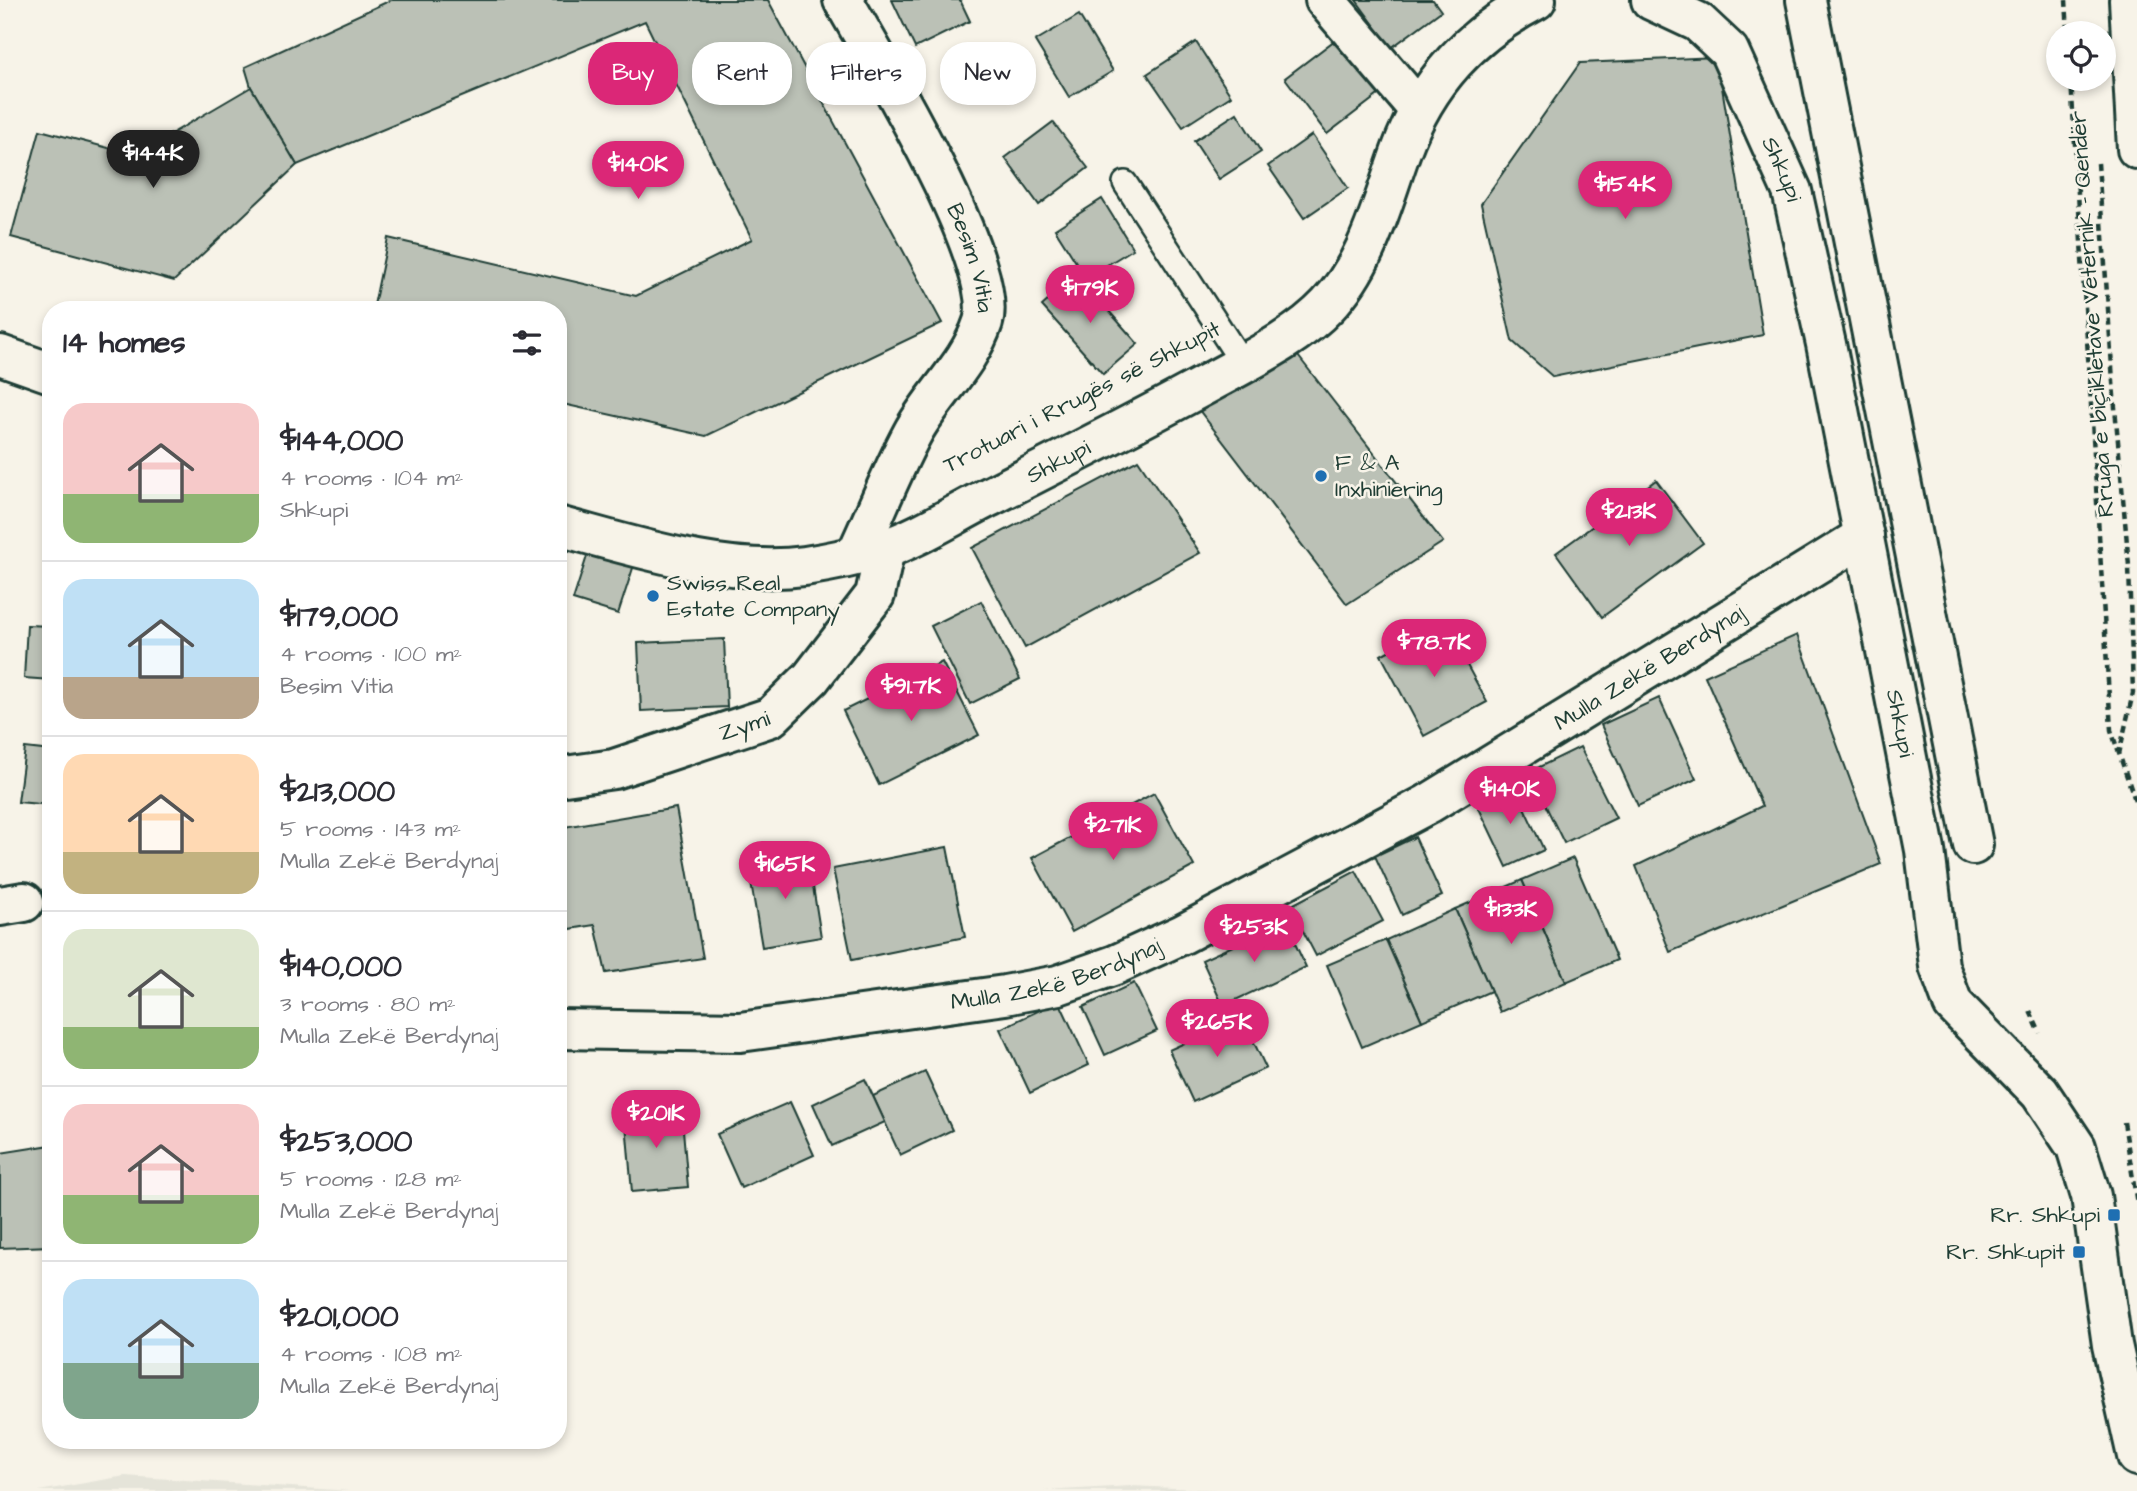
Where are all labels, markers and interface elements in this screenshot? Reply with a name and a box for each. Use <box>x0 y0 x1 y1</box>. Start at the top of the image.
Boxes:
map controls <box>2046 21 2116 91</box>
button: locate <box>2046 21 2116 91</box>
chip: Buy <box>588 42 678 105</box>
chip: Rent <box>692 42 792 105</box>
chip: Filters <box>806 42 926 105</box>
chip: New <box>940 42 1036 105</box>
street label: Rruga e biçikletave Veternik - Qendër <box>2062 109 2123 518</box>
pin: $144K <box>104 130 202 190</box>
street label: Shkupi <box>1754 132 1810 205</box>
text: $144K <box>123 137 183 169</box>
pin: $140K <box>589 142 687 201</box>
text: $140K <box>608 148 668 180</box>
pin: $154K <box>1576 162 1674 221</box>
text: $154K <box>1594 168 1656 200</box>
street label: Besim Vitia <box>938 198 1001 313</box>
pin: $179K <box>1041 266 1139 325</box>
text: $179K <box>1062 272 1118 304</box>
street label: Trotuari i Rrugës së Shkupit <box>939 315 1225 479</box>
text: 14 homes <box>63 322 186 364</box>
icon: filters <box>508 324 546 362</box>
text: $144,000 <box>280 420 404 462</box>
icon: home <box>119 431 203 515</box>
street label: Shkupi <box>1023 435 1097 489</box>
place label: F & A Inxhiniering <box>1335 447 1443 506</box>
text: 4 rooms · 104 m² <box>280 462 463 494</box>
marker: F & A Inxhiniering <box>1313 468 1329 484</box>
pin: $213K <box>1580 489 1678 548</box>
text: Shkupi <box>280 494 348 526</box>
text: $213K <box>1602 495 1656 527</box>
place label: Swiss Real Estate Company <box>667 567 840 626</box>
marker: Swiss Real Estate Company <box>645 588 661 604</box>
text: $179,000 <box>280 596 398 638</box>
street label: Mulla Zekë Berdynaj <box>1548 597 1751 739</box>
icon: home <box>119 607 203 691</box>
pin: $78.7K <box>1377 620 1491 679</box>
text: $78.7K <box>1397 626 1471 658</box>
text: 4 rooms · 100 m² <box>280 638 462 670</box>
pin: $91.7K <box>854 664 968 723</box>
text: Besim Vitia <box>280 670 393 702</box>
text: $91.7K <box>881 670 941 702</box>
street label: Shkupi <box>1878 687 1923 760</box>
street label: Zymi <box>715 702 775 749</box>
pin: $140K <box>1461 766 1559 826</box>
text: $213,000 <box>280 771 395 813</box>
text: $140K <box>1480 773 1540 805</box>
icon: home <box>119 782 203 866</box>
pin: $271K <box>1064 802 1162 862</box>
text: $271K <box>1085 809 1141 841</box>
text: 5 rooms · 143 m² <box>280 813 461 845</box>
pin: $165K <box>736 842 834 901</box>
text: Mulla Zekë Berdynaj <box>280 845 498 877</box>
text: $165K <box>755 848 815 880</box>
pin: $133K <box>1462 886 1560 946</box>
text: $133K <box>1484 893 1538 925</box>
pin: $253K <box>1205 904 1303 964</box>
text: $253K <box>1220 911 1288 943</box>
street label: Mulla Zekë Berdynaj <box>949 930 1166 1018</box>
text: $140,000 <box>280 946 402 988</box>
icon: home <box>119 957 203 1041</box>
text: 3 rooms · 80 m² <box>280 988 456 1020</box>
pin: $265K <box>1168 1000 1266 1059</box>
text: $265K <box>1182 1006 1252 1038</box>
text: Mulla Zekë Berdynaj <box>280 1020 498 1052</box>
pin: $201K <box>607 1090 705 1150</box>
text: $201K <box>627 1097 685 1129</box>
text: $253,000 <box>280 1121 412 1163</box>
icon: home <box>119 1132 203 1216</box>
text: 5 rooms · 128 m² <box>280 1163 462 1195</box>
text: Mulla Zekë Berdynaj <box>280 1195 498 1227</box>
place label: Rr. Shkupi <box>1990 1199 2101 1231</box>
marker: Rr. Shkupi <box>2106 1207 2122 1223</box>
place label: Rr. Shkupit <box>1946 1236 2066 1268</box>
marker: Rr. Shkupit <box>2071 1244 2087 1260</box>
text: $201,000 <box>280 1296 399 1338</box>
icon: home <box>119 1307 203 1391</box>
text: 4 rooms · 108 m² <box>280 1338 463 1370</box>
text: Mulla Zekë Berdynaj <box>280 1370 498 1402</box>

